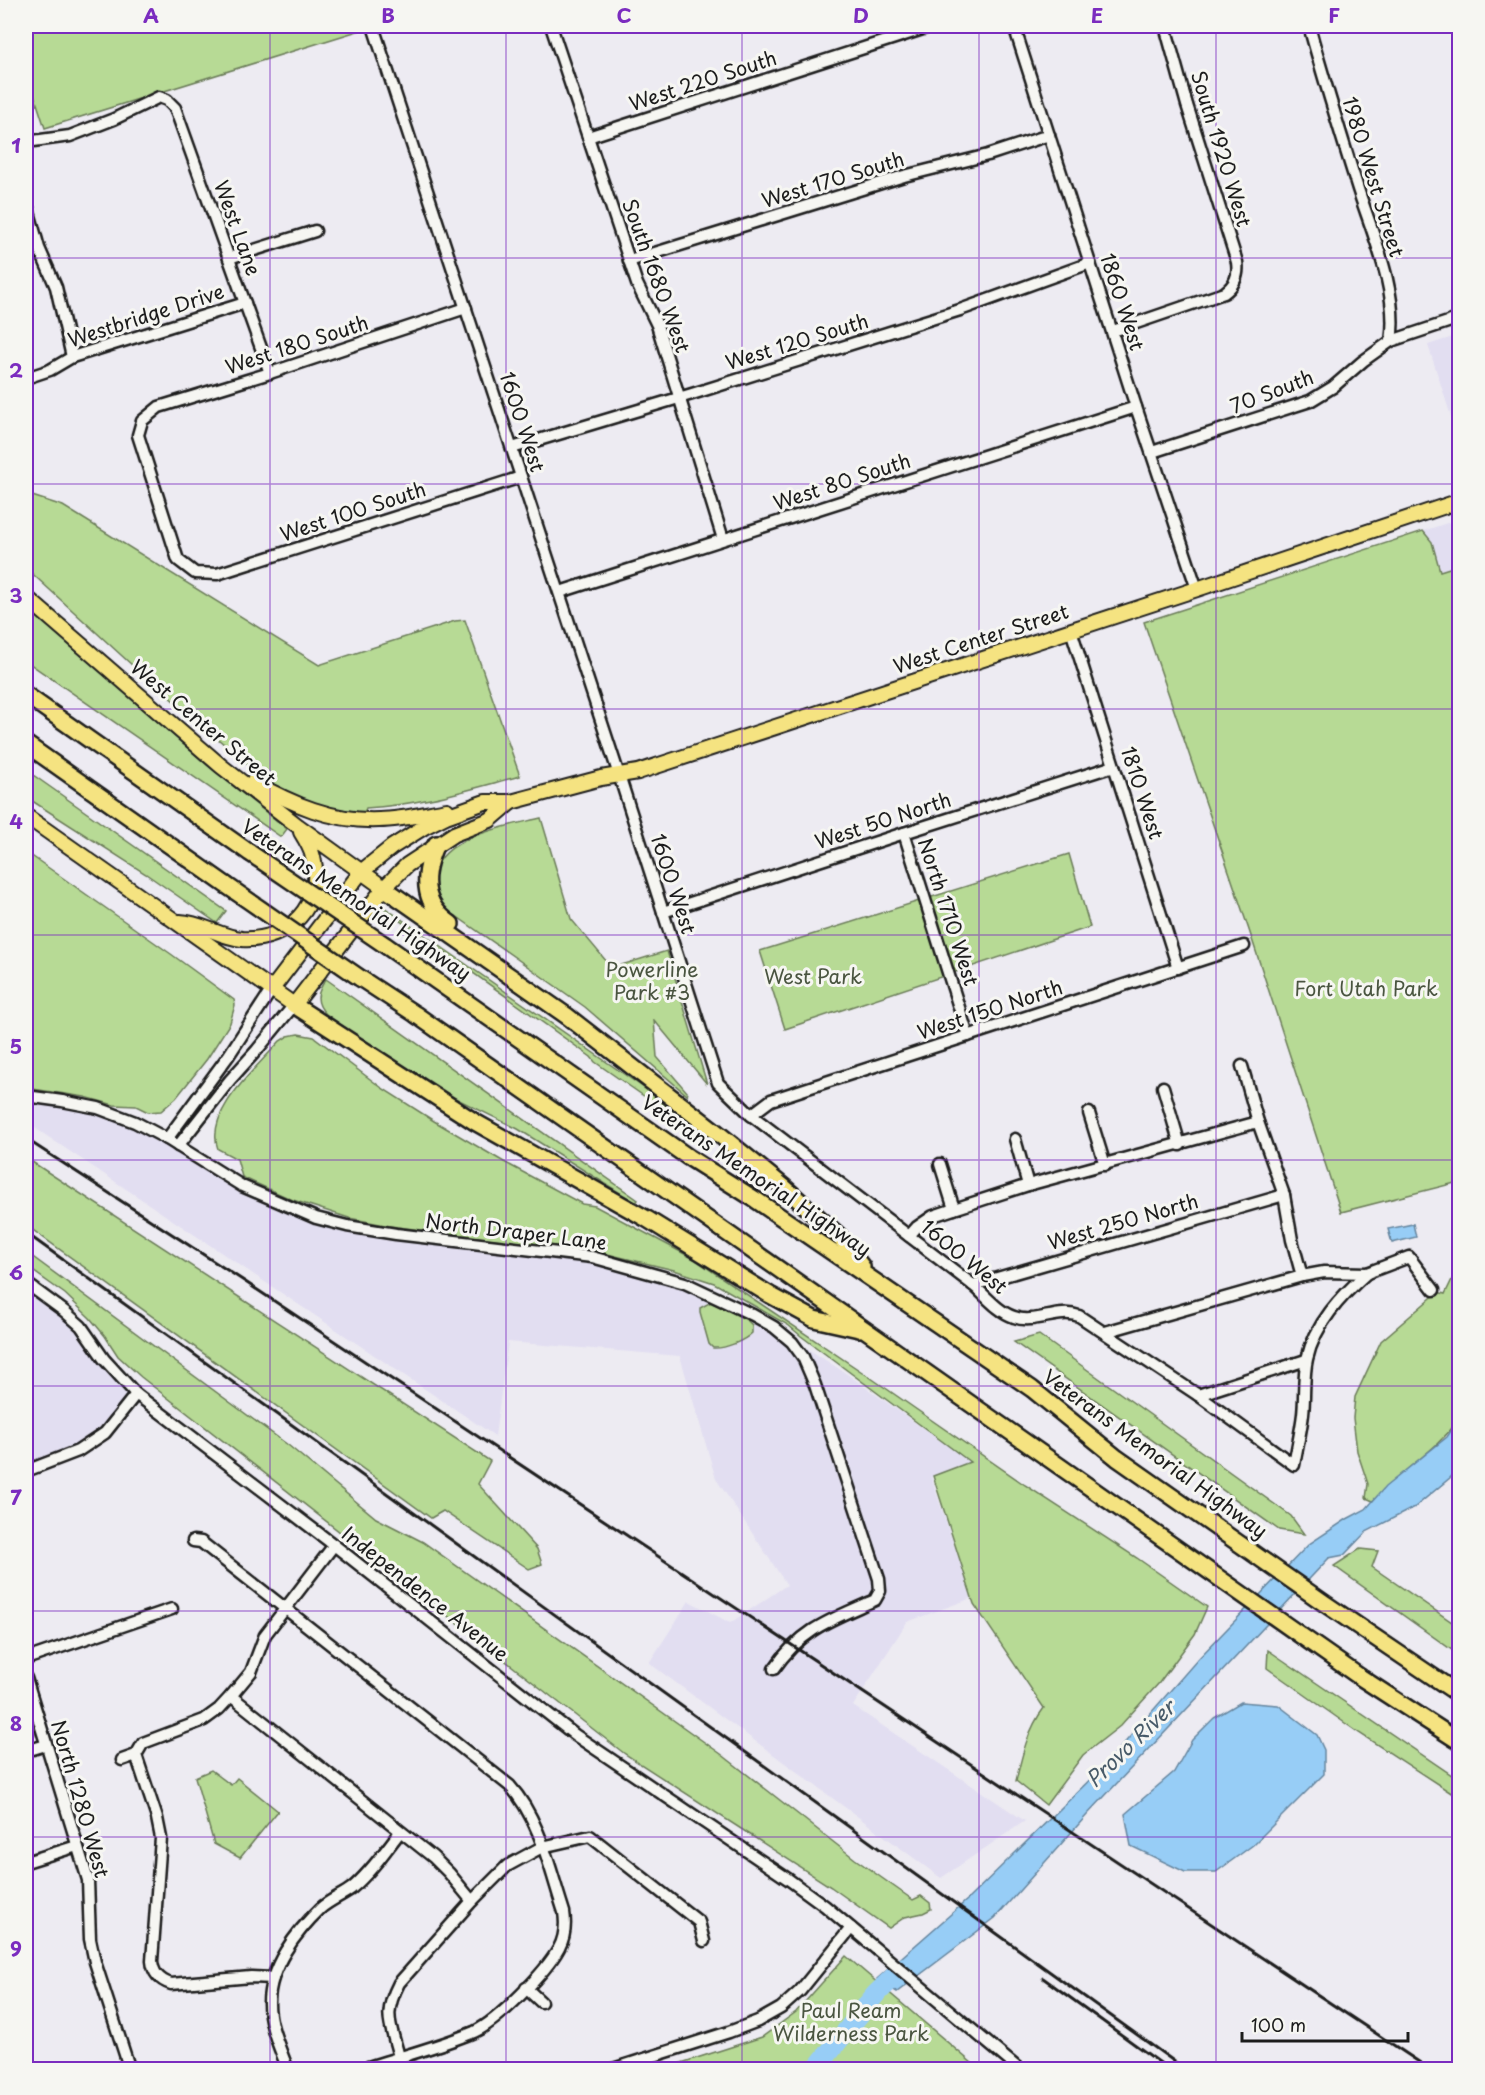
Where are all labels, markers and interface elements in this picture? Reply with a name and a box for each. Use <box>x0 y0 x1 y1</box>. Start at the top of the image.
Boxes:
text: A <box>143 0 159 30</box>
text: B <box>381 0 395 30</box>
text: C <box>616 0 632 30</box>
text: D <box>853 0 869 30</box>
text: E <box>1091 0 1103 30</box>
text: F <box>1328 0 1340 30</box>
street label: West 220 South <box>625 42 780 118</box>
street label: South 1920 West <box>1184 67 1260 230</box>
street label: 1980 West Street <box>1335 93 1413 261</box>
text: 1 <box>11 130 21 160</box>
street label: West 170 South <box>758 143 908 215</box>
street label: West Lane <box>207 176 269 280</box>
street label: South 1680 West <box>615 195 699 357</box>
street label: 1860 West <box>1093 249 1153 354</box>
street label: Westbridge Drive <box>64 276 228 354</box>
street label: West 120 South <box>721 305 872 377</box>
street label: West 180 South <box>221 307 372 381</box>
text: 2 <box>9 355 23 385</box>
street label: 70 South <box>1226 361 1318 421</box>
street label: 1600 West <box>493 368 553 476</box>
street label: West 80 South <box>769 445 914 517</box>
street label: West 100 South <box>276 473 429 549</box>
text: 3 <box>9 580 23 610</box>
street label: West Center Street <box>889 596 1072 681</box>
street label: West Center Street <box>124 652 283 792</box>
street label: 1810 West <box>1114 742 1172 843</box>
street label: West 50 North <box>811 784 955 856</box>
text: 4 <box>9 806 23 836</box>
street label: Veterans Memorial Highway <box>236 811 477 987</box>
street label: 1600 West <box>644 830 704 938</box>
street label: North 1710 West <box>911 834 987 990</box>
park label: Powerline Park #3 <box>606 954 698 1007</box>
park label: West Park <box>764 961 862 991</box>
street label: West 150 North <box>913 971 1066 1047</box>
park label: Fort Utah Park <box>1294 973 1438 1003</box>
text: 5 <box>10 1031 22 1061</box>
street label: Veterans Memorial Highway <box>636 1087 877 1263</box>
street label: West 250 North <box>1044 1185 1202 1257</box>
street label: North Draper Lane <box>424 1205 608 1257</box>
street label: 1600 West <box>915 1212 1014 1301</box>
text: 6 <box>9 1257 23 1287</box>
street label: Veterans Memorial Highway <box>1037 1361 1274 1545</box>
text: 7 <box>10 1482 22 1512</box>
street label: Independence Avenue <box>336 1518 516 1668</box>
water label: Provo River <box>1078 1690 1183 1793</box>
text: 8 <box>10 1708 22 1738</box>
street label: North 1280 West <box>44 1716 118 1881</box>
text: 9 <box>10 1933 22 1963</box>
park label: Paul Ream Wilderness Park <box>773 1995 929 2048</box>
scale bar <box>1242 2005 1408 2043</box>
text: 100 m <box>1251 2011 1306 2038</box>

